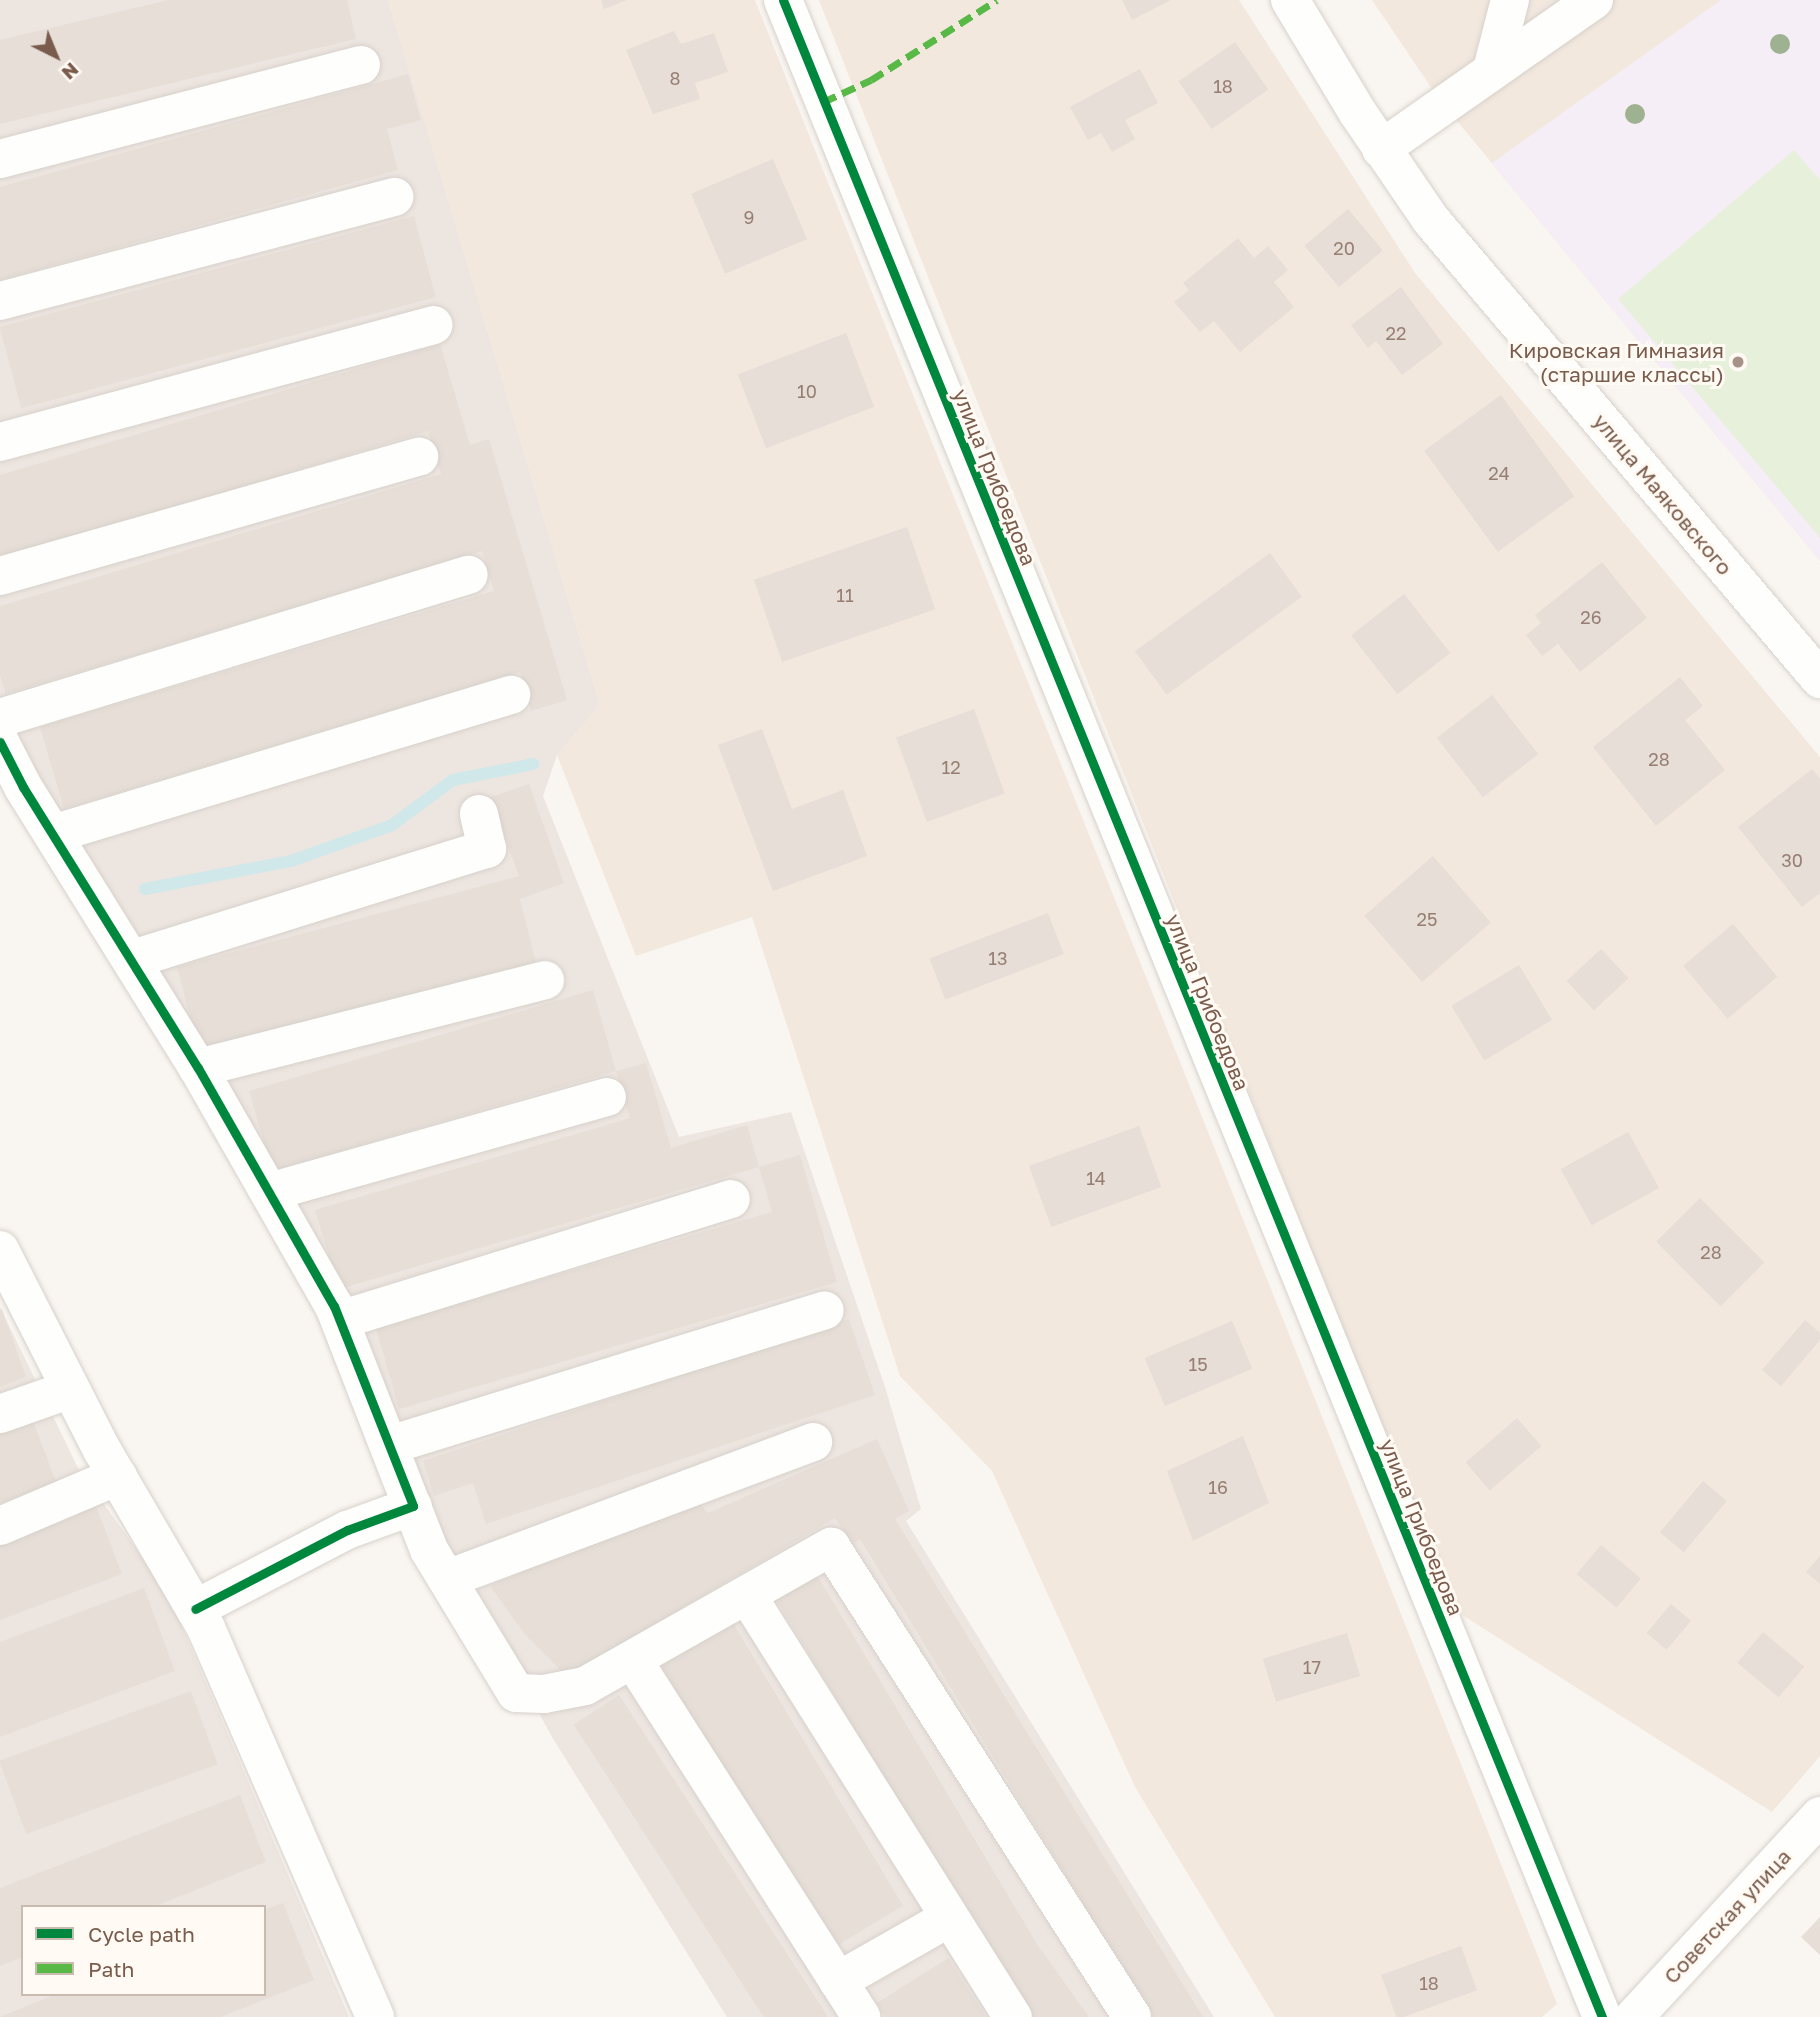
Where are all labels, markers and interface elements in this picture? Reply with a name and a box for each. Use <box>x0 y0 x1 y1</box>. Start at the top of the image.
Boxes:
north arrow <box>21 21 91 91</box>
text: N <box>58 58 84 85</box>
house number: 8 <box>670 67 680 89</box>
house number: 18 <box>1213 75 1233 97</box>
house number: 9 <box>744 206 754 228</box>
house number: 20 <box>1333 237 1355 259</box>
house number: 22 <box>1386 322 1406 344</box>
place label: Кировская Гимназия (старшие классы) <box>1509 337 1724 387</box>
marker: Кировская Гимназия (старшие классы) <box>1730 354 1746 370</box>
house number: 10 <box>797 380 817 402</box>
street label: улица Грибоедова <box>948 385 1042 569</box>
street label: улица Маяковского <box>1588 408 1738 580</box>
house number: 24 <box>1488 462 1510 484</box>
house number: 11 <box>836 584 854 606</box>
house number: 26 <box>1580 606 1602 628</box>
house number: 28 <box>1648 748 1670 770</box>
house number: 12 <box>941 756 961 778</box>
house number: 30 <box>1781 849 1803 871</box>
house number: 25 <box>1417 908 1437 930</box>
street label: улица Грибоедова <box>1161 910 1255 1094</box>
house number: 13 <box>988 947 1008 969</box>
house number: 14 <box>1086 1167 1106 1189</box>
house number: 28 <box>1700 1241 1722 1263</box>
house number: 15 <box>1188 1353 1208 1375</box>
street label: улица Грибоедова <box>1375 1435 1469 1619</box>
house number: 16 <box>1208 1476 1228 1498</box>
house number: 17 <box>1303 1656 1321 1678</box>
street label: Советская улица <box>1658 1844 1796 1988</box>
legend <box>21 1905 266 1996</box>
text: Cycle path <box>88 1921 195 1947</box>
text: Path <box>88 1956 135 1982</box>
house number: 18 <box>1419 1972 1439 1994</box>

